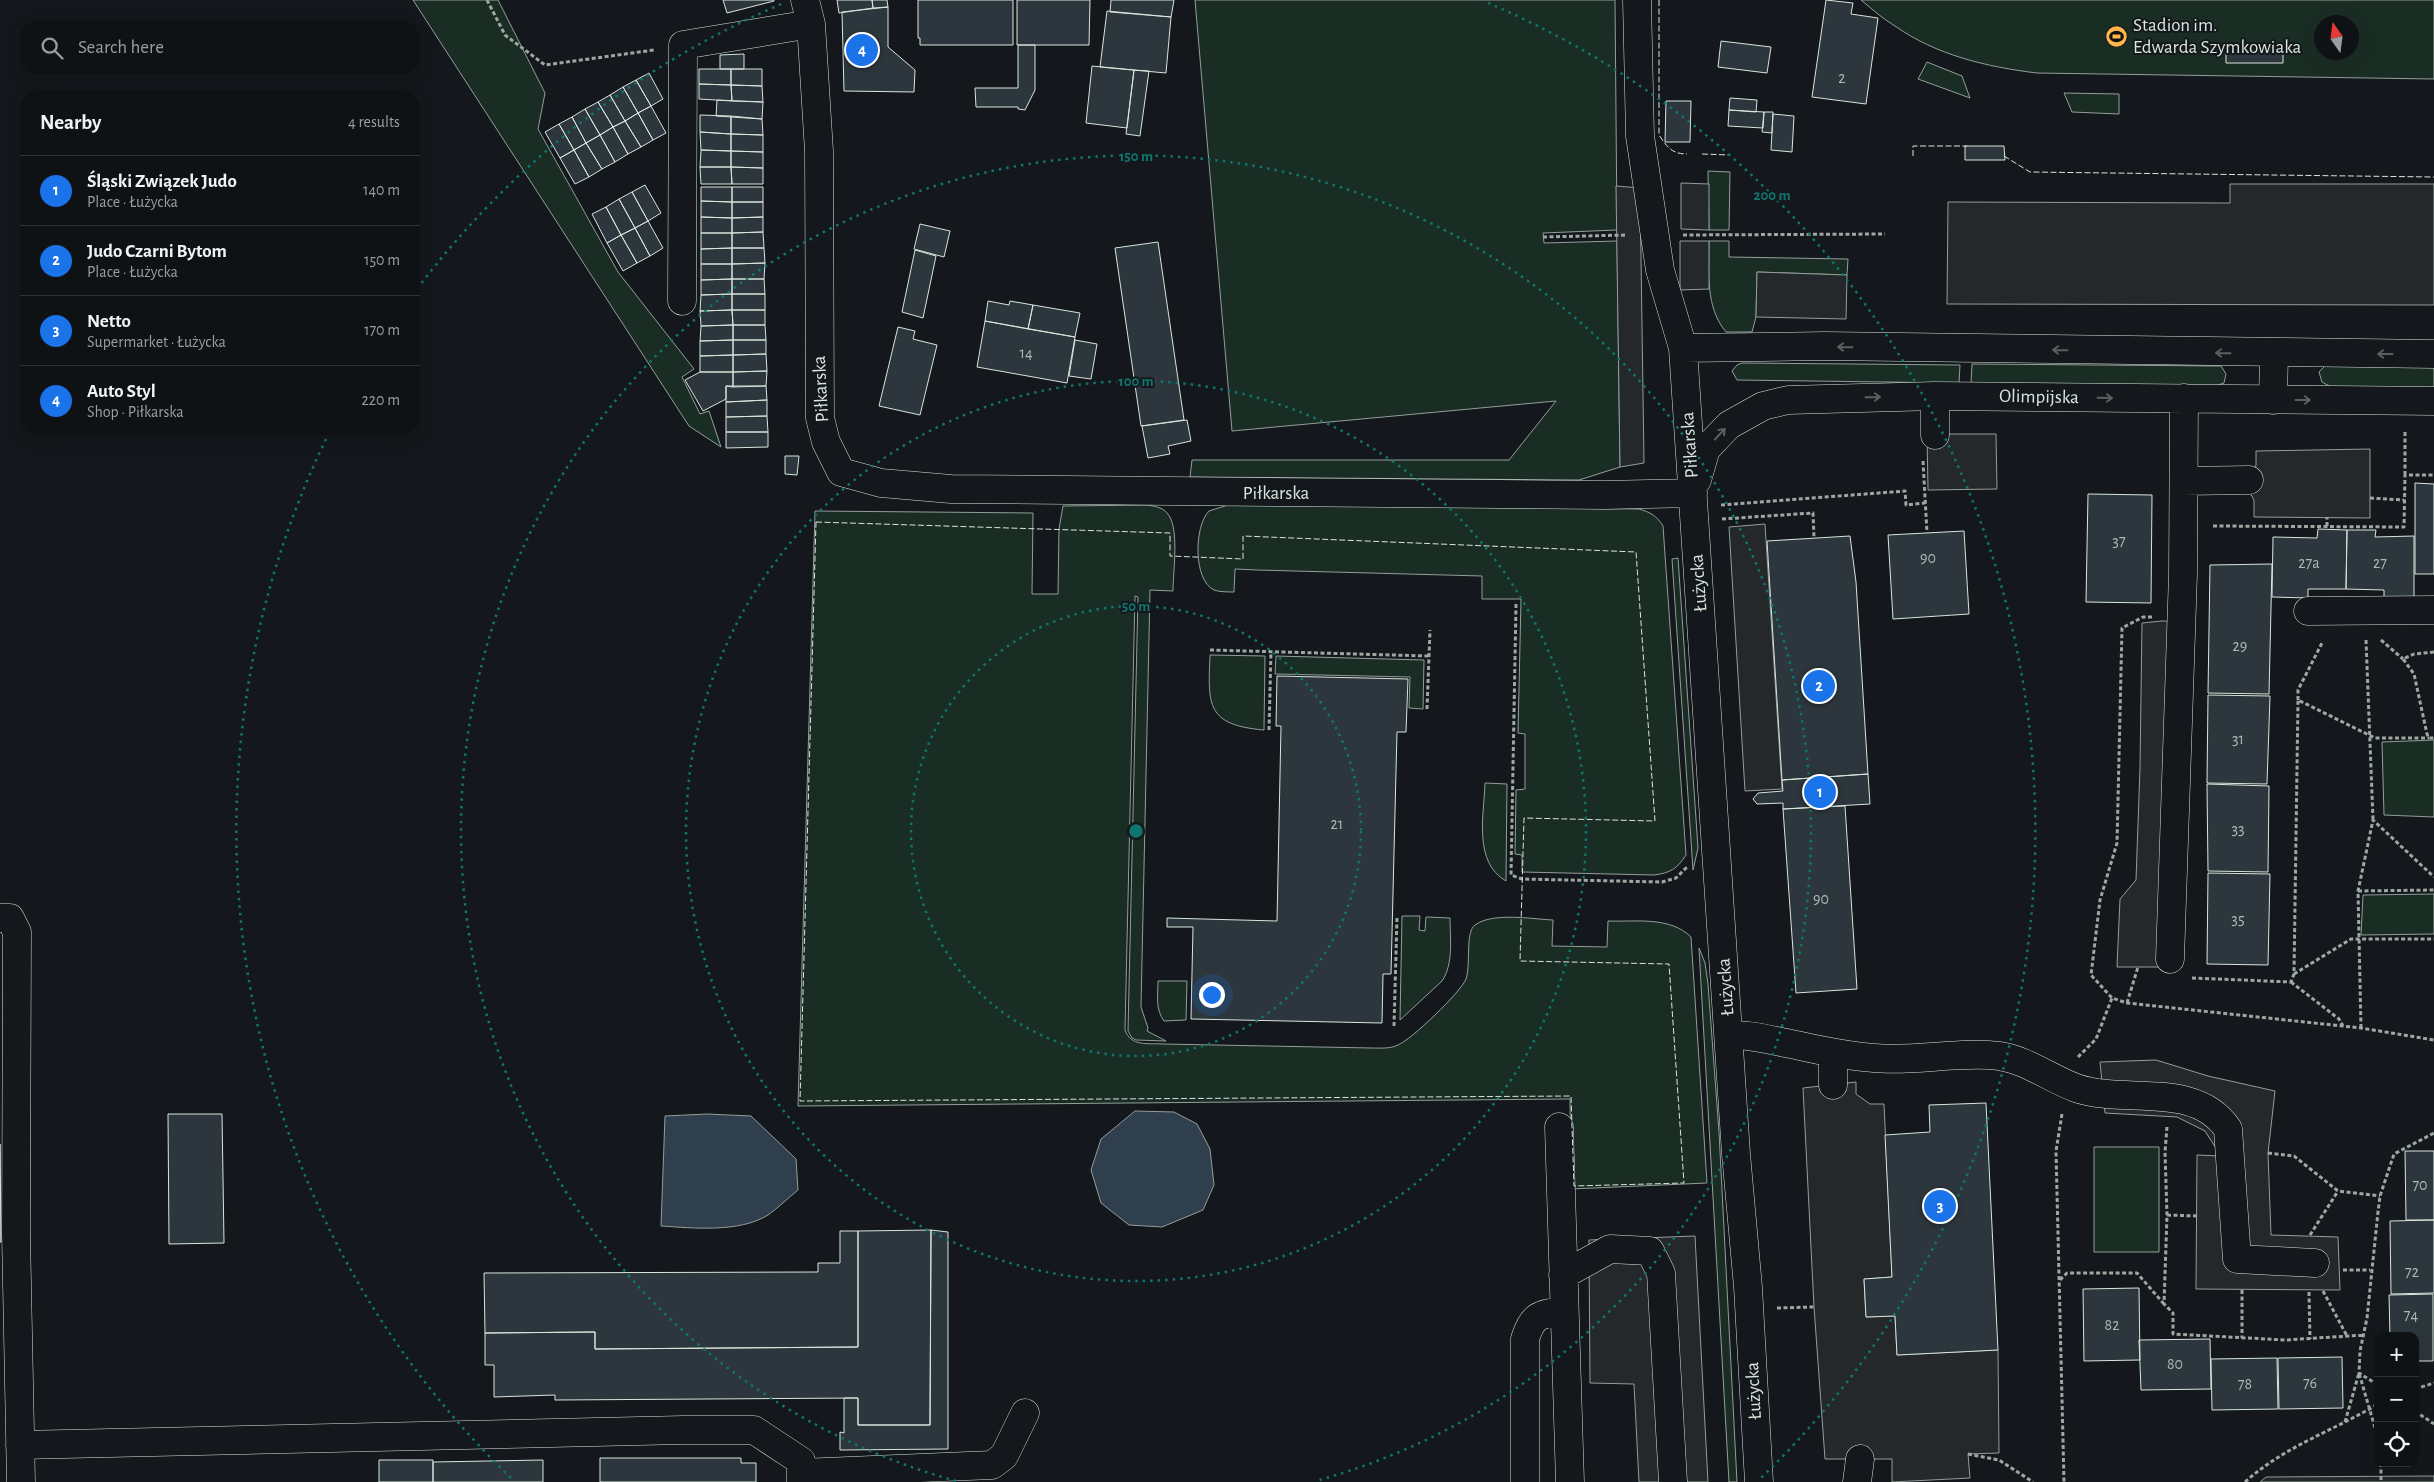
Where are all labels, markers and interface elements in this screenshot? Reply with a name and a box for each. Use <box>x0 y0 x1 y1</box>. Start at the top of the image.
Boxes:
north arrow <box>2314 15 2359 60</box>
place label: Stadion im. Edwarda Szymkowiaka <box>2133 16 2301 57</box>
search box <box>20 20 420 75</box>
sports icon: Stadion im. Edwarda Szymkowiaka <box>2105 24 2129 48</box>
pin: 4 <box>846 31 878 69</box>
icon: search <box>38 34 66 62</box>
text: Search here <box>78 38 164 57</box>
house number: 2 <box>1838 70 1846 86</box>
text: Nearby <box>40 112 101 133</box>
text: 4 results <box>348 114 400 130</box>
text: 150 m <box>1119 149 1153 164</box>
text: Śląski Związek Judo <box>87 172 237 191</box>
text: 1 <box>53 182 59 198</box>
text: 140 m <box>363 182 400 198</box>
text: 200 m <box>1753 188 1791 203</box>
text: Place · Łużycka <box>87 194 178 210</box>
text: Judo Czarni Bytom <box>87 242 227 261</box>
text: 2 <box>52 252 60 268</box>
text: 150 m <box>364 252 400 268</box>
text: Place · Łużycka <box>87 264 178 280</box>
text: Netto <box>87 312 131 331</box>
text: 3 <box>53 322 59 338</box>
text: 170 m <box>364 322 400 338</box>
text: Supermarket · Łużycka <box>87 334 226 350</box>
one-way arrow <box>1838 342 1854 352</box>
house number: 14 <box>1019 345 1033 361</box>
one-way arrow <box>2053 345 2069 354</box>
one-way arrow <box>2215 348 2232 358</box>
one-way arrow <box>2378 349 2394 359</box>
street label: Piłkarska <box>810 355 832 423</box>
text: 100 m <box>1118 374 1154 389</box>
text: Auto Styl <box>87 382 156 401</box>
street label: Olimpijska <box>1999 387 2079 407</box>
text: 4 <box>52 392 60 408</box>
text: 220 m <box>362 392 400 408</box>
one-way arrow <box>1864 392 1881 402</box>
one-way arrow <box>2097 393 2113 402</box>
one-way arrow <box>2294 395 2310 405</box>
text: Shop · Piłkarska <box>87 404 184 420</box>
street label: Piłkarska <box>1678 411 1702 479</box>
one-way arrow <box>1714 428 1726 441</box>
street label: Piłkarska <box>1243 484 1309 503</box>
house number: 37 <box>2112 533 2126 549</box>
house number: 90 <box>1920 550 1936 566</box>
street label: Łużycka <box>1687 553 1710 613</box>
house number: 27a <box>2298 555 2320 571</box>
house number: 27 <box>2373 555 2387 571</box>
text: 50 m <box>1122 599 1150 614</box>
house number: 29 <box>2233 638 2247 654</box>
pin: 2 <box>1803 667 1835 705</box>
house number: 31 <box>2232 731 2244 747</box>
pin: 1 <box>1804 773 1836 811</box>
house number: 21 <box>1331 816 1343 832</box>
house number: 33 <box>2231 821 2245 837</box>
centre of rings <box>1127 822 1145 840</box>
house number: 90 <box>1813 891 1829 907</box>
house number: 35 <box>2231 911 2245 927</box>
street label: Łużycka <box>1714 957 1737 1017</box>
your location <box>1199 982 1225 1008</box>
house number: 70 <box>2412 1177 2428 1193</box>
pin: 3 <box>1924 1187 1956 1225</box>
house number: 72 <box>2405 1264 2419 1280</box>
house number: 74 <box>2404 1307 2418 1323</box>
house number: 82 <box>2105 1317 2119 1333</box>
map controls <box>2374 1332 2419 1467</box>
button: + <box>2374 1332 2419 1377</box>
house number: 80 <box>2167 1356 2183 1372</box>
street label: Łużycka <box>1743 1361 1765 1420</box>
house number: 76 <box>2303 1375 2317 1391</box>
house number: 78 <box>2238 1376 2252 1392</box>
button: − <box>2374 1377 2419 1422</box>
button: locate <box>2374 1422 2419 1467</box>

